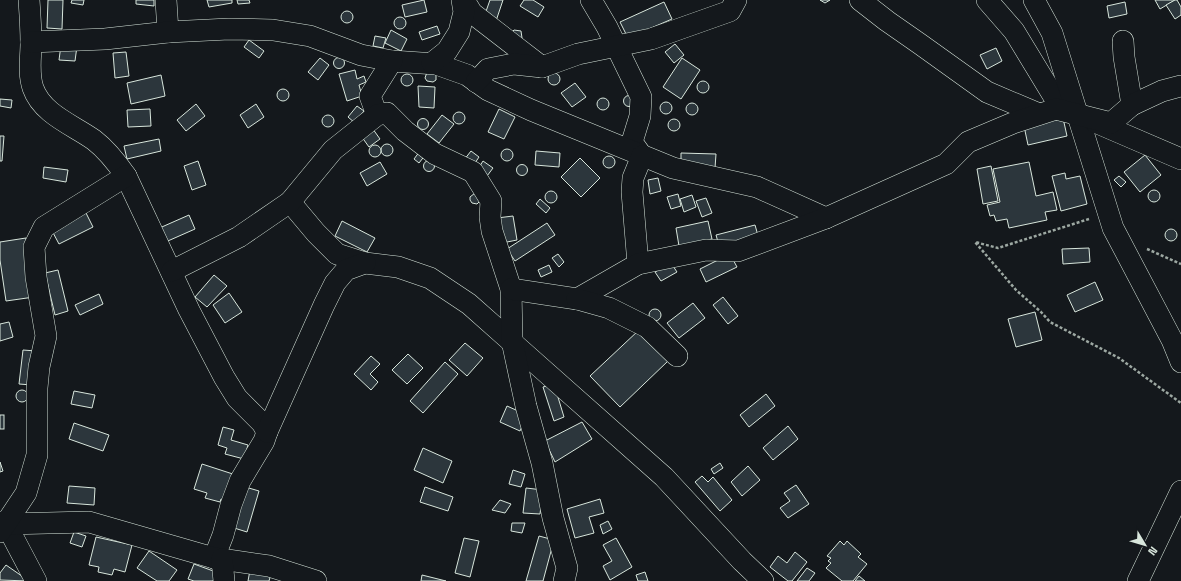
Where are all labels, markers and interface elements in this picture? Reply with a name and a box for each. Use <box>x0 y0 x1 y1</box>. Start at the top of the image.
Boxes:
north arrow <box>1125 525 1165 565</box>
text: N <box>1145 544 1161 558</box>

